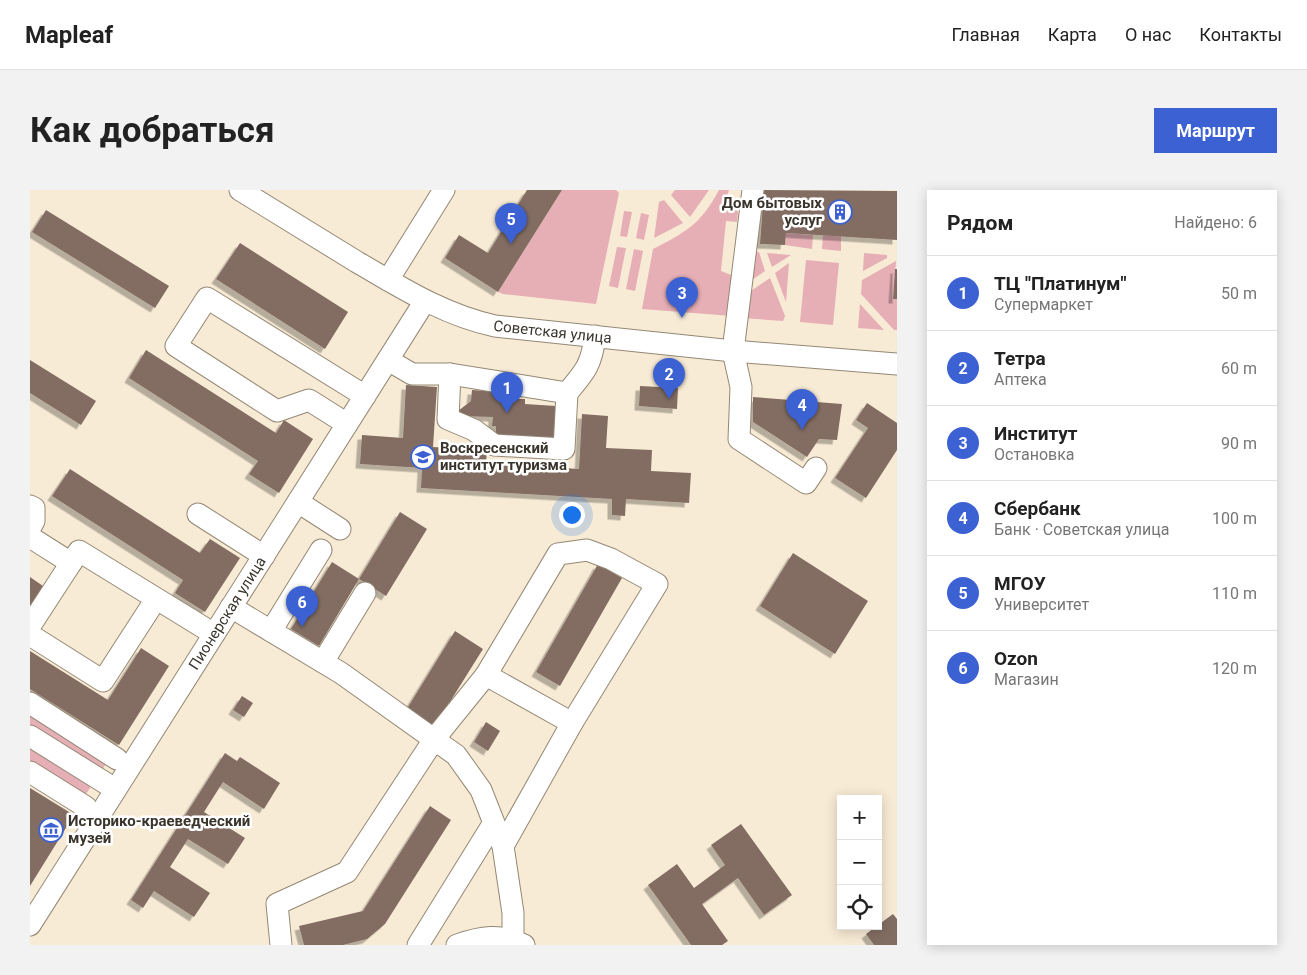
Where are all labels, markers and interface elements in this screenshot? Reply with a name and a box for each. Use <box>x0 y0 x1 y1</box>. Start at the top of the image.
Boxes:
text: Mapleaf <box>25 21 113 49</box>
text: Главная <box>951 24 1020 45</box>
text: Карта <box>1048 24 1097 45</box>
text: О нас <box>1125 24 1171 45</box>
text: Контакты <box>1199 24 1282 45</box>
button: Маршрут <box>1154 108 1277 153</box>
text: Как добраться <box>30 110 275 151</box>
place label: Дом бытовых услуг <box>722 194 823 229</box>
building icon: Дом бытовых услуг <box>827 199 853 225</box>
pin: 5 <box>495 203 527 244</box>
text: Рядом <box>947 211 1013 235</box>
text: Найдено: 6 <box>1174 213 1257 232</box>
text: ТЦ "Платинум" <box>994 272 1126 295</box>
pin: 3 <box>666 277 698 318</box>
text: 1 <box>958 284 968 303</box>
text: 50 m <box>1221 284 1257 303</box>
text: Супермаркет <box>994 295 1093 314</box>
street label: Советская улица <box>493 317 612 347</box>
text: Тетра <box>994 347 1046 370</box>
pin: 2 <box>653 358 685 399</box>
text: 2 <box>958 359 968 378</box>
text: 60 m <box>1221 359 1257 378</box>
text: Аптека <box>994 370 1047 389</box>
pin: 1 <box>491 372 523 413</box>
pin: 4 <box>786 389 818 430</box>
text: Институт <box>994 422 1077 445</box>
text: 3 <box>958 434 968 453</box>
text: 90 m <box>1221 434 1257 453</box>
place label: Воскресенский институт туризма <box>440 439 567 474</box>
school or university icon: Воскресенский институт туризма <box>410 444 436 470</box>
text: Остановка <box>994 445 1075 464</box>
text: Сбербанк <box>994 497 1081 520</box>
your location <box>559 502 585 528</box>
text: 4 <box>958 509 968 528</box>
text: 100 m <box>1212 509 1257 528</box>
text: Банк · Советская улица <box>994 520 1169 539</box>
street label: Пионерская улица <box>185 553 270 673</box>
text: МГОУ <box>994 572 1046 595</box>
text: 5 <box>958 584 968 603</box>
text: 110 m <box>1212 584 1257 603</box>
pin: 6 <box>286 586 318 627</box>
text: Университет <box>994 595 1089 614</box>
text: Ozon <box>994 647 1038 670</box>
text: 6 <box>958 659 968 678</box>
text: 120 m <box>1212 659 1257 678</box>
text: Магазин <box>994 670 1059 689</box>
map controls <box>837 795 882 930</box>
button: + <box>837 795 882 840</box>
place label: Историко-краеведческий музей <box>68 812 250 847</box>
museum icon: Историко-краеведческий музей <box>38 817 64 843</box>
button: − <box>837 840 882 885</box>
button: locate <box>837 885 882 930</box>

